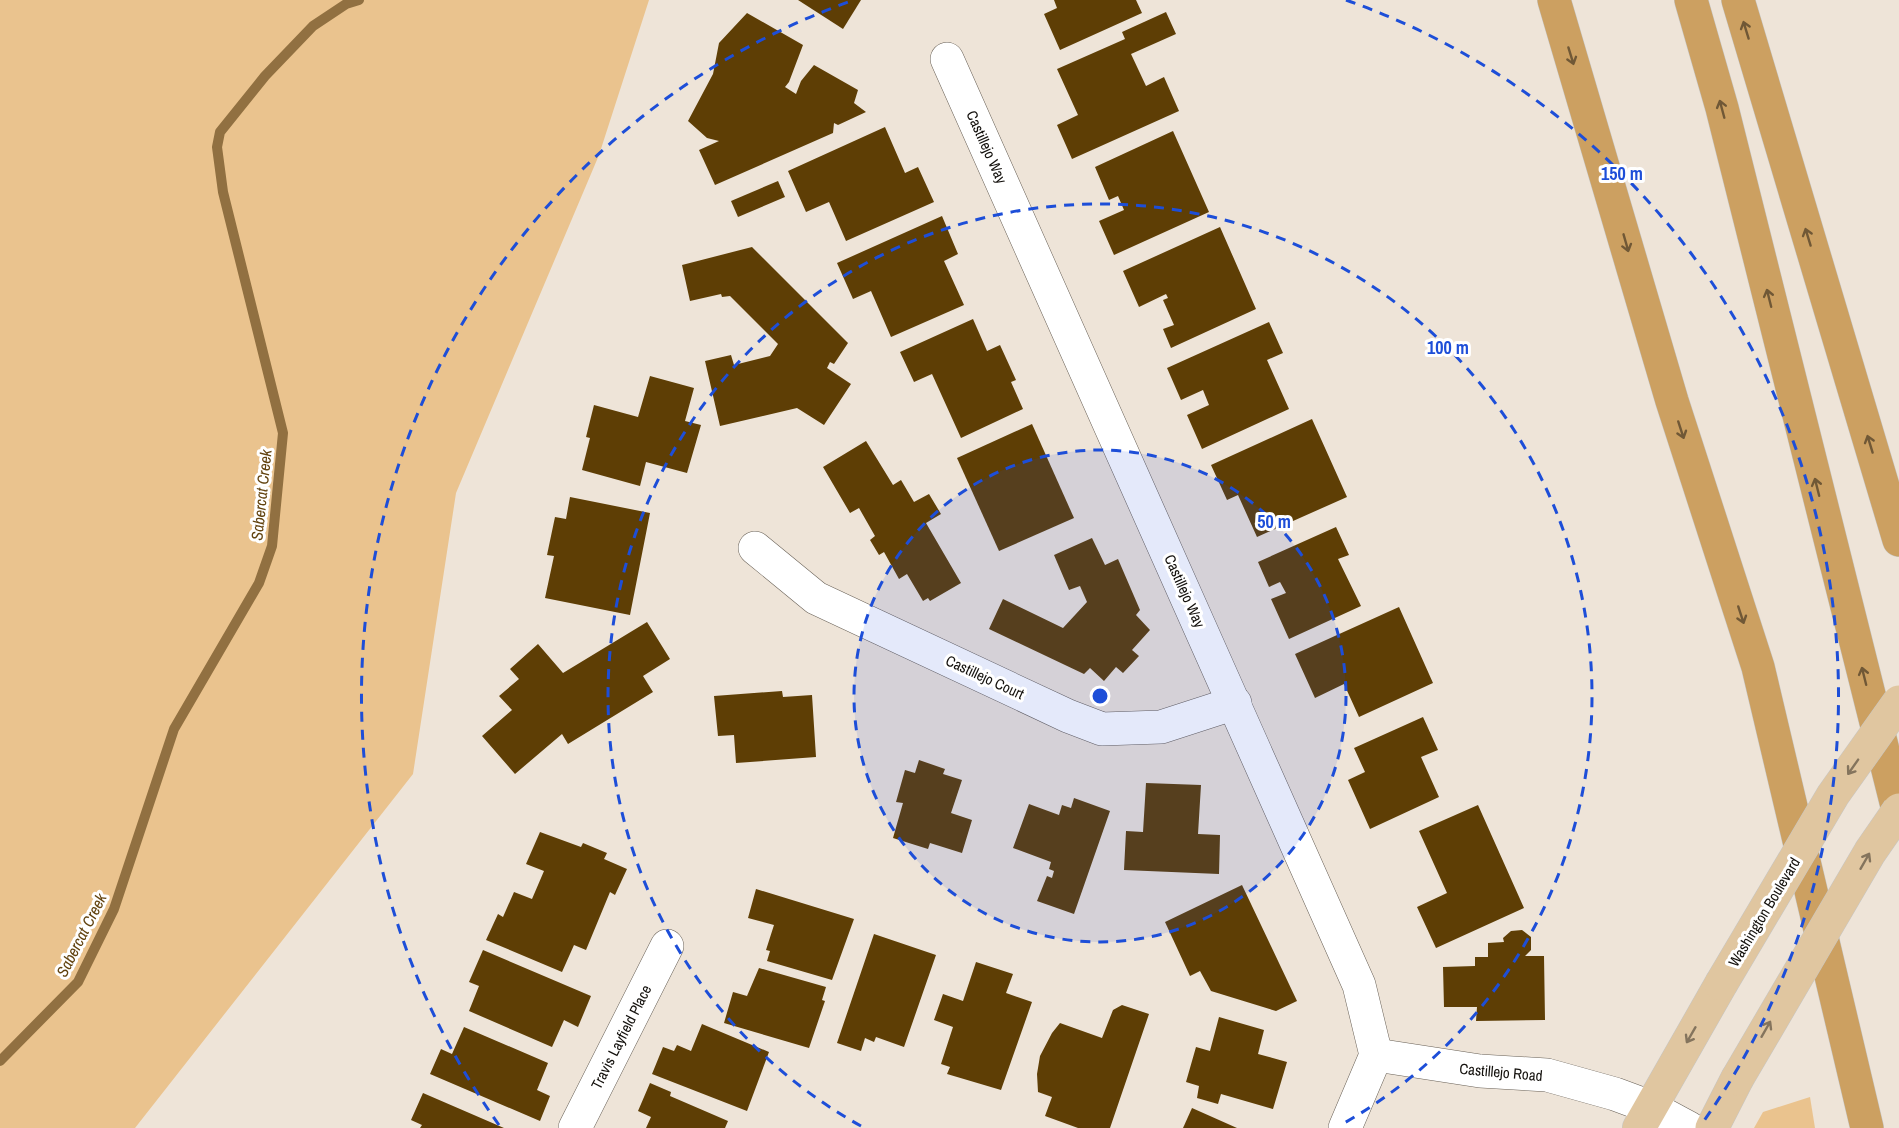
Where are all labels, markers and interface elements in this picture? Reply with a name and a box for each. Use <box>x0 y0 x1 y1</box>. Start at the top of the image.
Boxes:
one-way arrow <box>1740 21 1751 40</box>
one-way arrow <box>1566 46 1577 65</box>
one-way arrow <box>1716 100 1727 119</box>
street label: Castillejo Way <box>962 107 1013 188</box>
text: 150 m <box>1601 161 1643 186</box>
one-way arrow <box>1802 228 1813 247</box>
one-way arrow <box>1621 233 1632 252</box>
one-way arrow <box>1763 289 1775 308</box>
text: 100 m <box>1427 335 1469 360</box>
one-way arrow <box>1676 420 1687 439</box>
one-way arrow <box>1864 435 1875 454</box>
water label: Sabercat Creek <box>245 448 277 541</box>
one-way arrow <box>1810 478 1822 497</box>
text: 50 m <box>1257 509 1291 534</box>
street label: Castillejo Way <box>1160 551 1211 632</box>
one-way arrow <box>1737 605 1748 624</box>
street label: Castillejo Court <box>942 650 1028 705</box>
one-way arrow <box>1858 667 1870 686</box>
centre of rings <box>1090 686 1110 706</box>
one-way arrow <box>1847 758 1859 774</box>
one-way arrow <box>1859 852 1871 869</box>
street label: Washington Boulevard <box>1723 853 1805 971</box>
water label: Sabercat Creek <box>51 889 112 981</box>
street label: Travis Layfield Place <box>586 981 656 1093</box>
one-way arrow <box>1761 1021 1773 1038</box>
one-way arrow <box>1685 1026 1697 1043</box>
street label: Castillejo Road <box>1459 1058 1543 1086</box>

